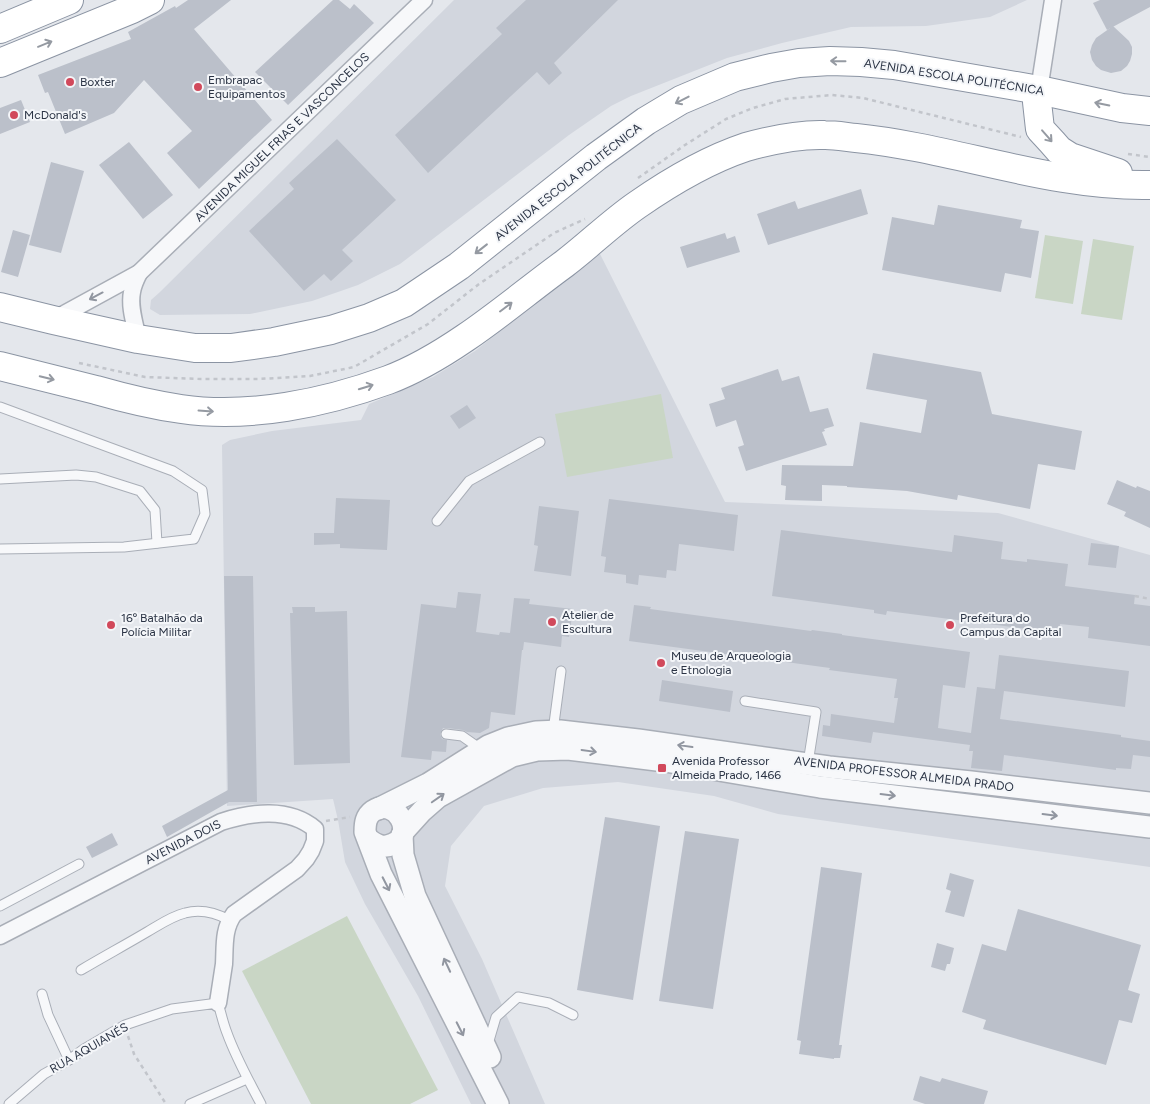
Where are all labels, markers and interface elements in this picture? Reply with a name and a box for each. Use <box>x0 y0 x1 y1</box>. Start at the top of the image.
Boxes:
one-way arrow <box>37 39 52 49</box>
street label: AVENIDA MIGUEL FRIAS E VASCONCELOS <box>192 50 372 224</box>
street label: AVENIDA ESCOLA POLITÉCNICA <box>863 56 1045 98</box>
one-way arrow <box>830 57 846 66</box>
place label: Embrapac Equipamentos <box>208 73 286 101</box>
place label: Boxter <box>80 75 115 89</box>
marker: Boxter <box>64 76 76 88</box>
marker: Embrapac Equipamentos <box>192 81 204 93</box>
one-way arrow <box>675 96 690 105</box>
one-way arrow <box>1094 99 1110 108</box>
place label: McDonald's <box>24 108 87 122</box>
marker: McDonald's <box>8 109 20 121</box>
street label: AVENIDA ESCOLA POLITÉCNICA <box>492 120 644 244</box>
one-way arrow <box>1041 130 1052 143</box>
one-way arrow <box>475 243 488 254</box>
one-way arrow <box>89 291 104 301</box>
one-way arrow <box>499 302 513 312</box>
one-way arrow <box>39 374 55 383</box>
one-way arrow <box>357 381 373 391</box>
one-way arrow <box>198 406 214 415</box>
place label: Atelier de Escultura <box>562 608 614 636</box>
place label: 16º Batalhão da Polícia Militar <box>121 611 203 639</box>
place label: Prefeitura do Campus da Capital <box>960 611 1061 639</box>
marker: Atelier de Escultura <box>546 616 558 628</box>
marker: 16º Batalhão da Polícia Militar <box>105 619 117 631</box>
marker: Prefeitura do Campus da Capital <box>944 619 956 631</box>
place label: Museu de Arqueologia e Etnologia <box>671 649 791 677</box>
marker: Museu de Arqueologia e Etnologia <box>655 657 667 669</box>
one-way arrow <box>677 741 693 751</box>
one-way arrow <box>581 747 597 757</box>
place label: Avenida Professor Almeida Prado, 1466 <box>672 754 781 782</box>
street label: AVENIDA PROFESSOR ALMEIDA PRADO <box>793 754 1015 794</box>
marker: Avenida Professor Almeida Prado, 1466 <box>656 762 668 774</box>
one-way arrow <box>880 790 896 800</box>
one-way arrow <box>431 793 445 803</box>
one-way arrow <box>1041 810 1057 820</box>
street label: AVENIDA DOIS <box>143 817 223 867</box>
one-way arrow <box>382 876 391 891</box>
one-way arrow <box>442 958 451 973</box>
street label: RUA AQUIANÉS <box>47 1020 131 1076</box>
one-way arrow <box>455 1021 465 1036</box>

